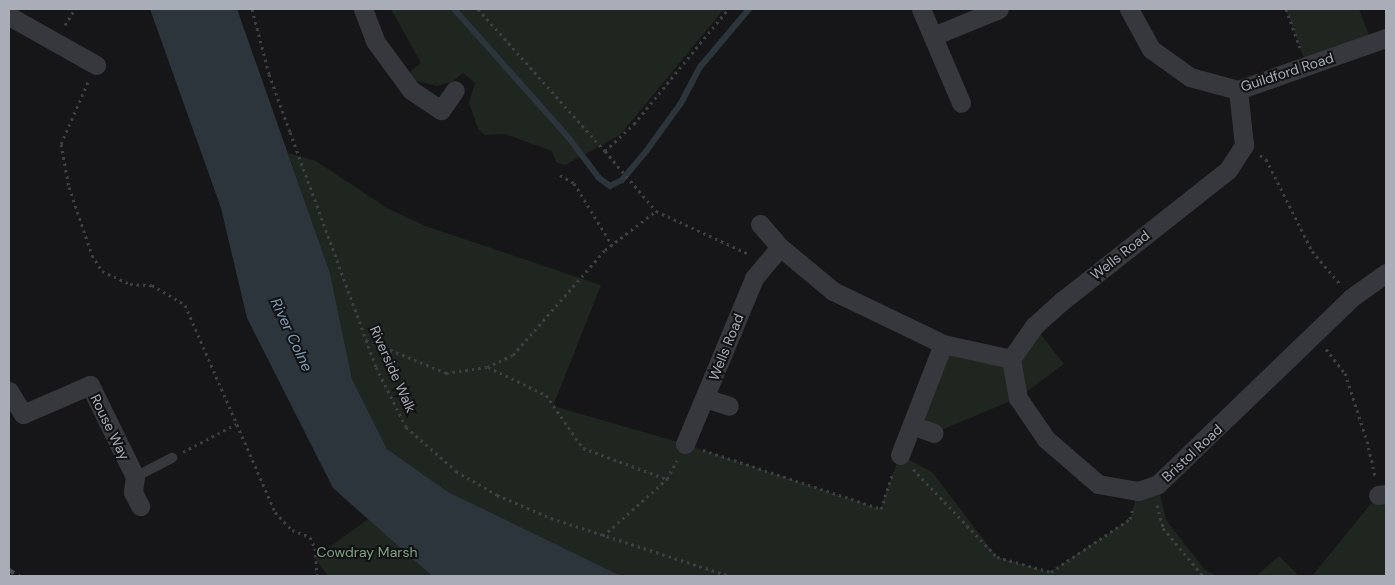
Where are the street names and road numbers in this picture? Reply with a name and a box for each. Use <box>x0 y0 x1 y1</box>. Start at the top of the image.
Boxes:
street label: Guildford Road <box>1238 49 1336 95</box>
street label: Wells Road <box>1087 227 1153 283</box>
street label: Wells Road <box>705 311 747 383</box>
street label: Riverside Walk <box>366 323 420 415</box>
street label: Rouse Way <box>87 391 133 463</box>
street label: Bristol Road <box>1158 421 1226 485</box>

